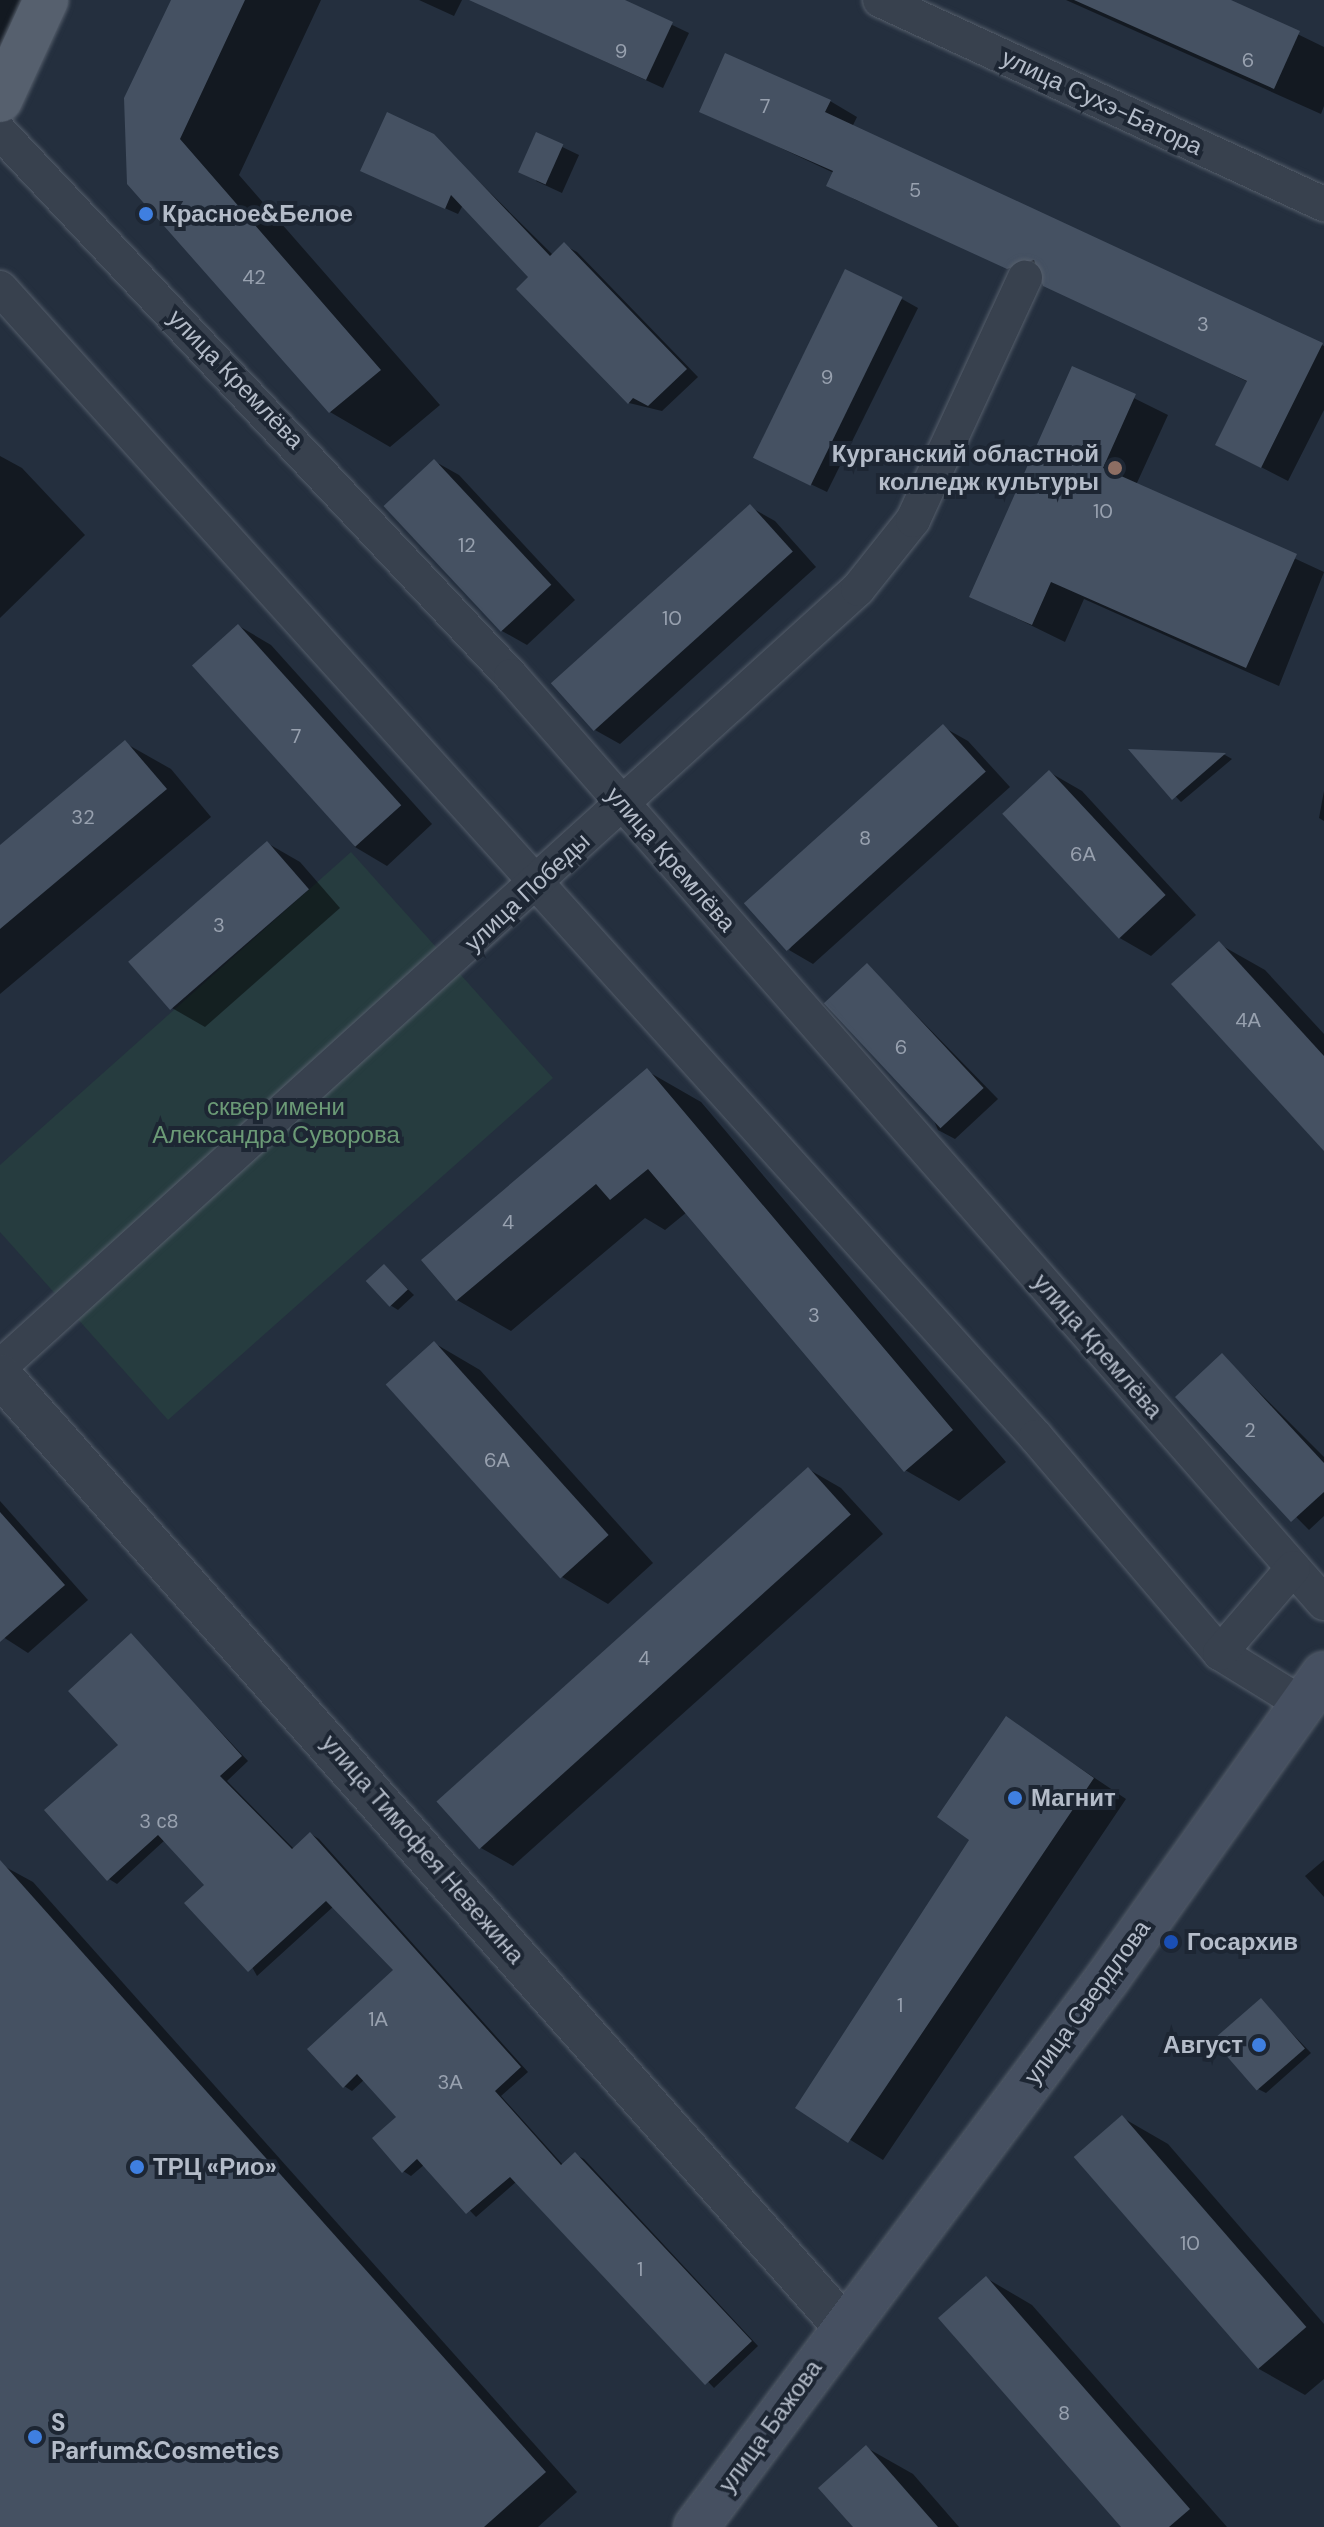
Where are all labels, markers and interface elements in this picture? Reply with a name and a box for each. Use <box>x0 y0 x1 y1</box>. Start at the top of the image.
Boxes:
house number: 9 <box>615 39 627 63</box>
street label: улица Сухэ-Батора <box>997 43 1207 161</box>
house number: 6 <box>1242 48 1254 72</box>
house number: 7 <box>760 94 770 118</box>
house number: 5 <box>909 178 921 202</box>
place label: Красное&Белое <box>162 200 353 228</box>
marker: Красное&Белое <box>137 205 155 223</box>
house number: 42 <box>242 265 266 289</box>
street label: улица Кремлёва <box>162 303 310 455</box>
house number: 3 <box>1197 312 1209 336</box>
house number: 9 <box>821 365 833 389</box>
place label: Курганский областной колледж культуры <box>832 440 1099 496</box>
marker: Курганский областной колледж культуры <box>1106 459 1124 477</box>
house number: 10 <box>1093 499 1113 523</box>
house number: 12 <box>458 533 476 557</box>
house number: 10 <box>662 606 682 630</box>
house number: 7 <box>291 724 301 748</box>
street label: улица Кремлёва <box>600 781 742 937</box>
house number: 32 <box>71 805 95 829</box>
house number: 8 <box>859 826 871 850</box>
street label: улица Победы <box>458 827 596 957</box>
house number: 6А <box>1070 842 1096 866</box>
house number: 3 <box>213 913 225 937</box>
house number: 4А <box>1235 1008 1261 1032</box>
house number: 6 <box>895 1035 907 1059</box>
park label: сквер имени Александра Суворова <box>152 1093 400 1149</box>
house number: 4 <box>502 1210 514 1234</box>
street label: улица Кремлёва <box>1027 1268 1169 1424</box>
house number: 3 <box>808 1303 820 1327</box>
house number: 2 <box>1244 1418 1256 1442</box>
house number: 6А <box>484 1448 510 1472</box>
house number: 4 <box>638 1646 650 1670</box>
street label: улица Тимофея Невежина <box>316 1729 530 1969</box>
place label: Магнит <box>1031 1784 1116 1812</box>
marker: Магнит <box>1006 1789 1024 1807</box>
house number: 3 с8 <box>139 1809 179 1833</box>
street label: улица Свердлова <box>1018 1914 1156 2090</box>
place label: Госархив <box>1187 1928 1298 1956</box>
marker: Госархив <box>1162 1933 1180 1951</box>
house number: 1 <box>897 1993 903 2017</box>
house number: 1А <box>368 2007 388 2031</box>
place label: Август <box>1163 2031 1243 2059</box>
marker: Август <box>1250 2036 1268 2054</box>
house number: 3А <box>437 2070 463 2094</box>
place label: ТРЦ «Рио» <box>153 2153 277 2181</box>
marker: ТРЦ «Рио» <box>128 2158 146 2176</box>
house number: 10 <box>1180 2231 1200 2255</box>
house number: 1 <box>637 2257 643 2281</box>
street label: улица Бажова <box>712 2354 828 2498</box>
house number: 8 <box>1058 2401 1070 2425</box>
place label: S Parfum&Cosmetics <box>51 2409 280 2465</box>
marker: S Parfum&Cosmetics <box>26 2428 44 2446</box>

